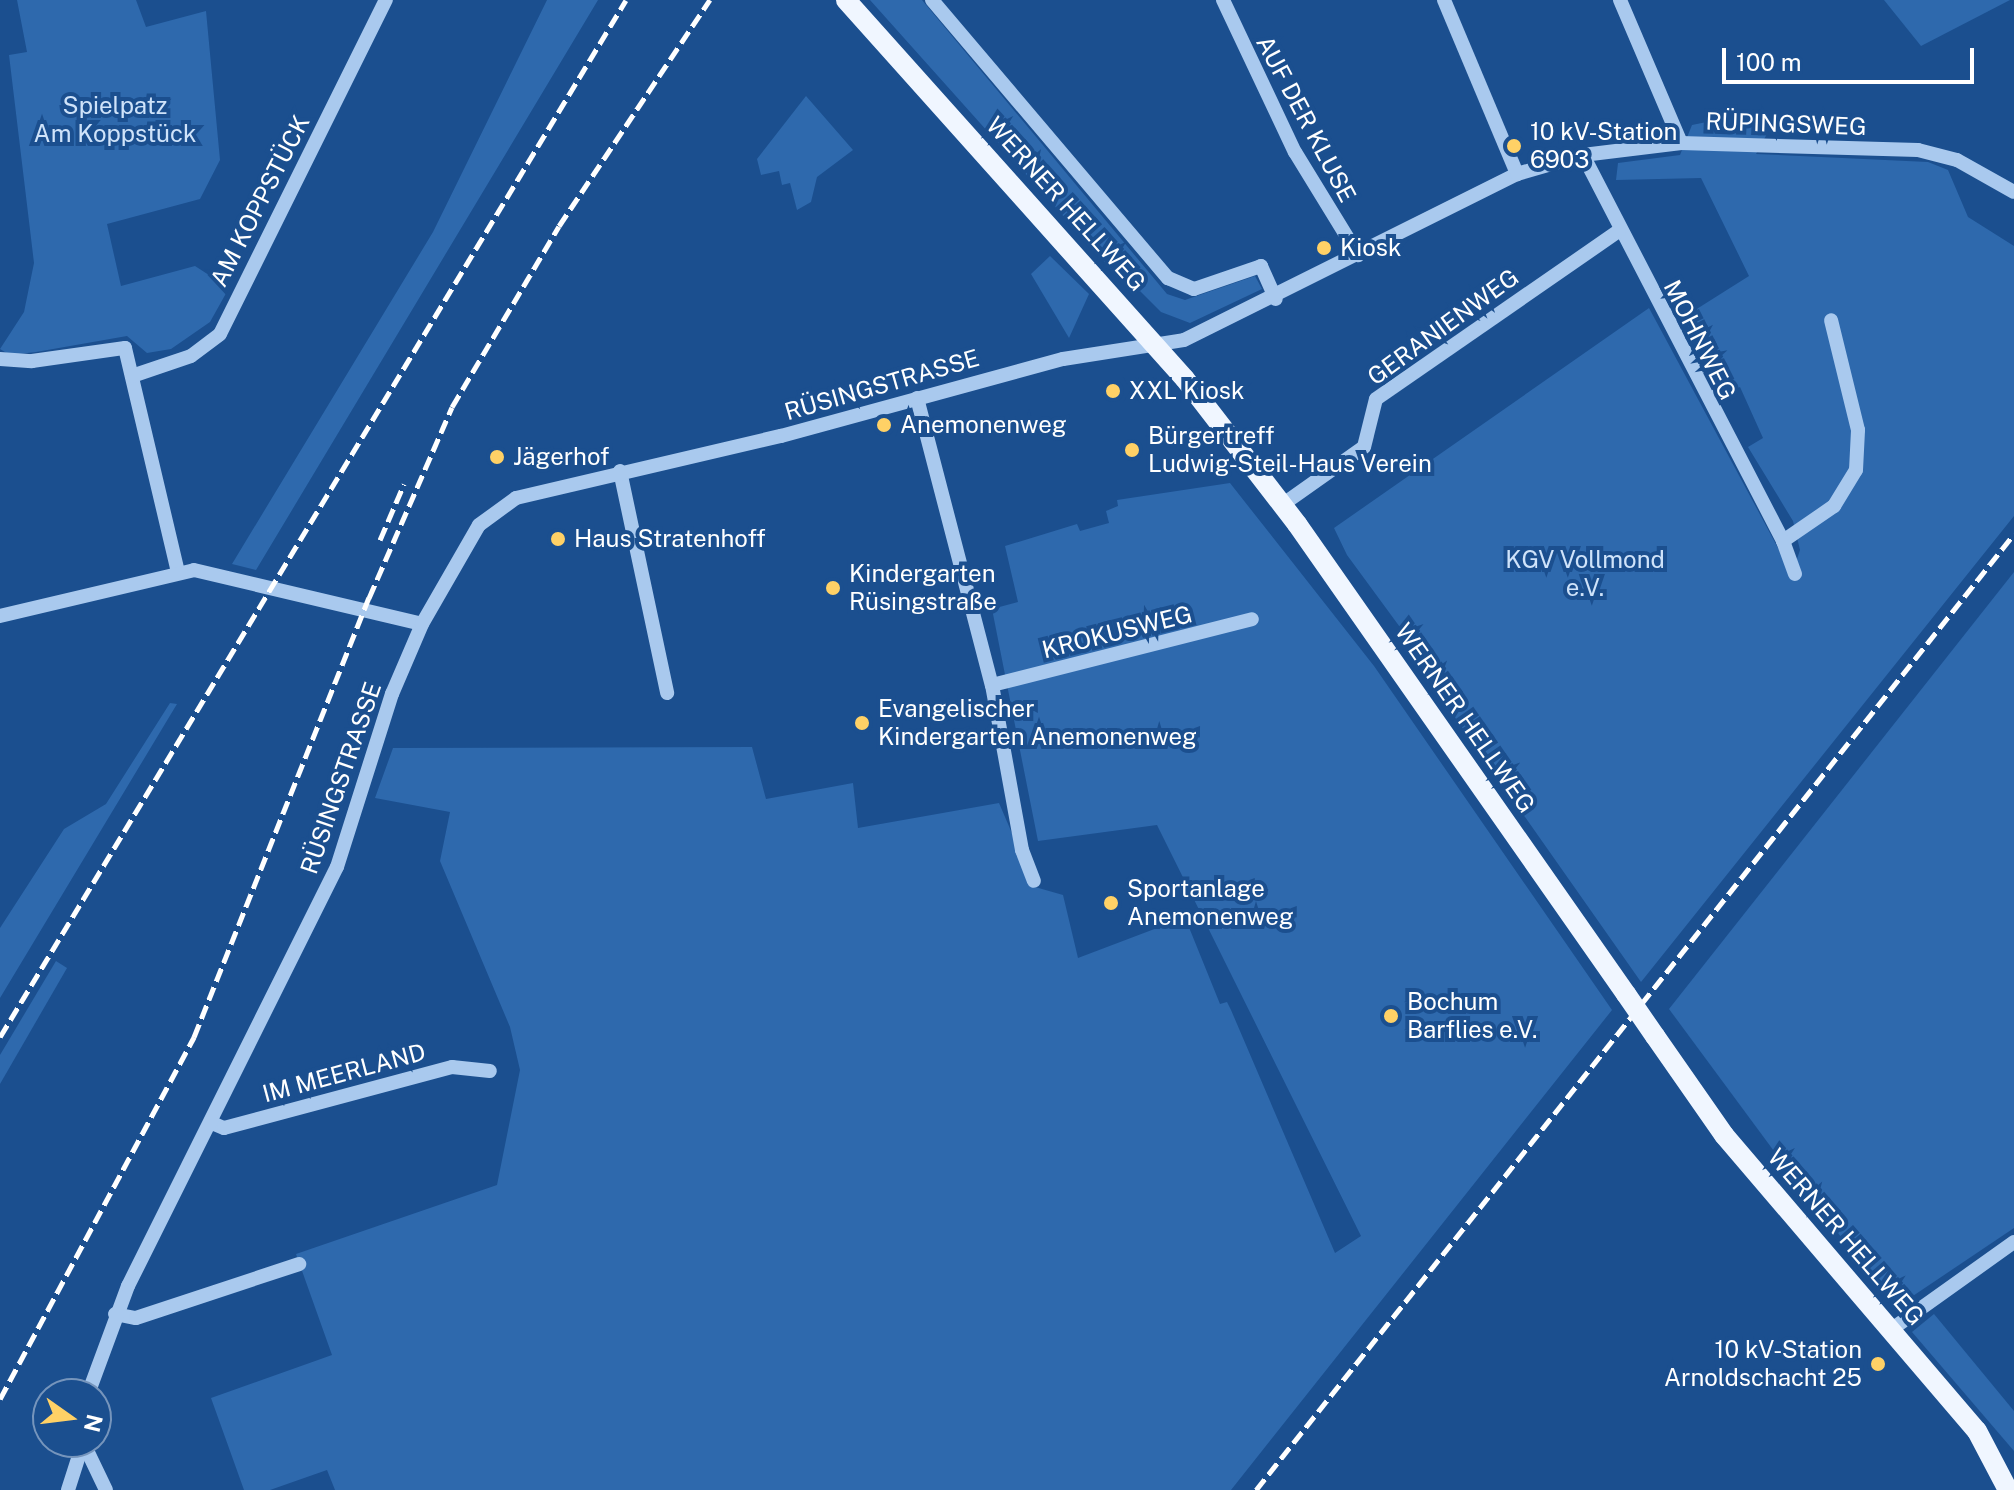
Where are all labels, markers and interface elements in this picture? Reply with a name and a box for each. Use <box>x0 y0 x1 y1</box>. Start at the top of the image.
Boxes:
street label: AUF DER KLUSE <box>1250 31 1362 207</box>
scale bar <box>1726 32 1978 82</box>
text: 100 m <box>1736 48 1802 76</box>
park label: Spielpatz Am Koppstück <box>34 92 196 148</box>
street label: RÜPINGSWEG <box>1705 107 1867 141</box>
street label: AM KOPPSTÜCK <box>204 110 316 292</box>
street label: WERNER HELLWEG <box>980 111 1152 297</box>
place label: 10 kV-Station 6903 <box>1530 118 1677 174</box>
marker: 10 kV-Station 6903 <box>1505 137 1523 155</box>
place label: Kiosk <box>1340 234 1401 262</box>
marker: Kiosk <box>1315 239 1333 257</box>
street label: GERANIENWEG <box>1362 263 1524 391</box>
street label: MOHNWEG <box>1658 275 1742 405</box>
street label: RÜSINGSTRASSE <box>781 343 983 427</box>
place label: XXL Kiosk <box>1129 377 1244 405</box>
marker: XXL Kiosk <box>1104 382 1122 400</box>
place label: Anemonenweg <box>900 411 1067 439</box>
marker: Anemonenweg <box>875 416 893 434</box>
place label: Bürgertreff Ludwig-Steil-Haus Verein <box>1148 422 1432 478</box>
marker: Bürgertreff Ludwig-Steil-Haus Verein <box>1123 441 1141 459</box>
place label: Jägerhof <box>513 443 610 471</box>
marker: Jägerhof <box>488 448 506 466</box>
place label: Haus Stratenhoff <box>574 525 766 553</box>
marker: Haus Stratenhoff <box>549 530 567 548</box>
park label: KGV Vollmond e.V. <box>1505 546 1665 602</box>
place label: Kindergarten Rüsingstraße <box>849 560 997 616</box>
marker: Kindergarten Rüsingstraße <box>824 579 842 597</box>
street label: KROKUSWEG <box>1039 599 1195 665</box>
street label: WERNER HELLWEG <box>1389 618 1541 818</box>
street label: RÜSINGSTRASSE <box>295 678 387 878</box>
place label: Evangelischer Kindergarten Anemonenweg <box>878 695 1197 751</box>
marker: Evangelischer Kindergarten Anemonenweg <box>853 714 871 732</box>
place label: Sportanlage Anemonenweg <box>1127 875 1294 931</box>
marker: Sportanlage Anemonenweg <box>1102 894 1120 912</box>
place label: Bochum Barflies e.V. <box>1407 988 1538 1044</box>
marker: Bochum Barflies e.V. <box>1382 1007 1400 1025</box>
street label: IM MEERLAND <box>259 1037 429 1109</box>
street label: WERNER HELLWEG <box>1762 1143 1930 1331</box>
place label: 10 kV-Station Arnoldschacht 25 <box>1664 1336 1862 1392</box>
marker: 10 kV-Station Arnoldschacht 25 <box>1869 1355 1887 1373</box>
north arrow <box>32 1378 112 1458</box>
text: N <box>79 1412 108 1435</box>

